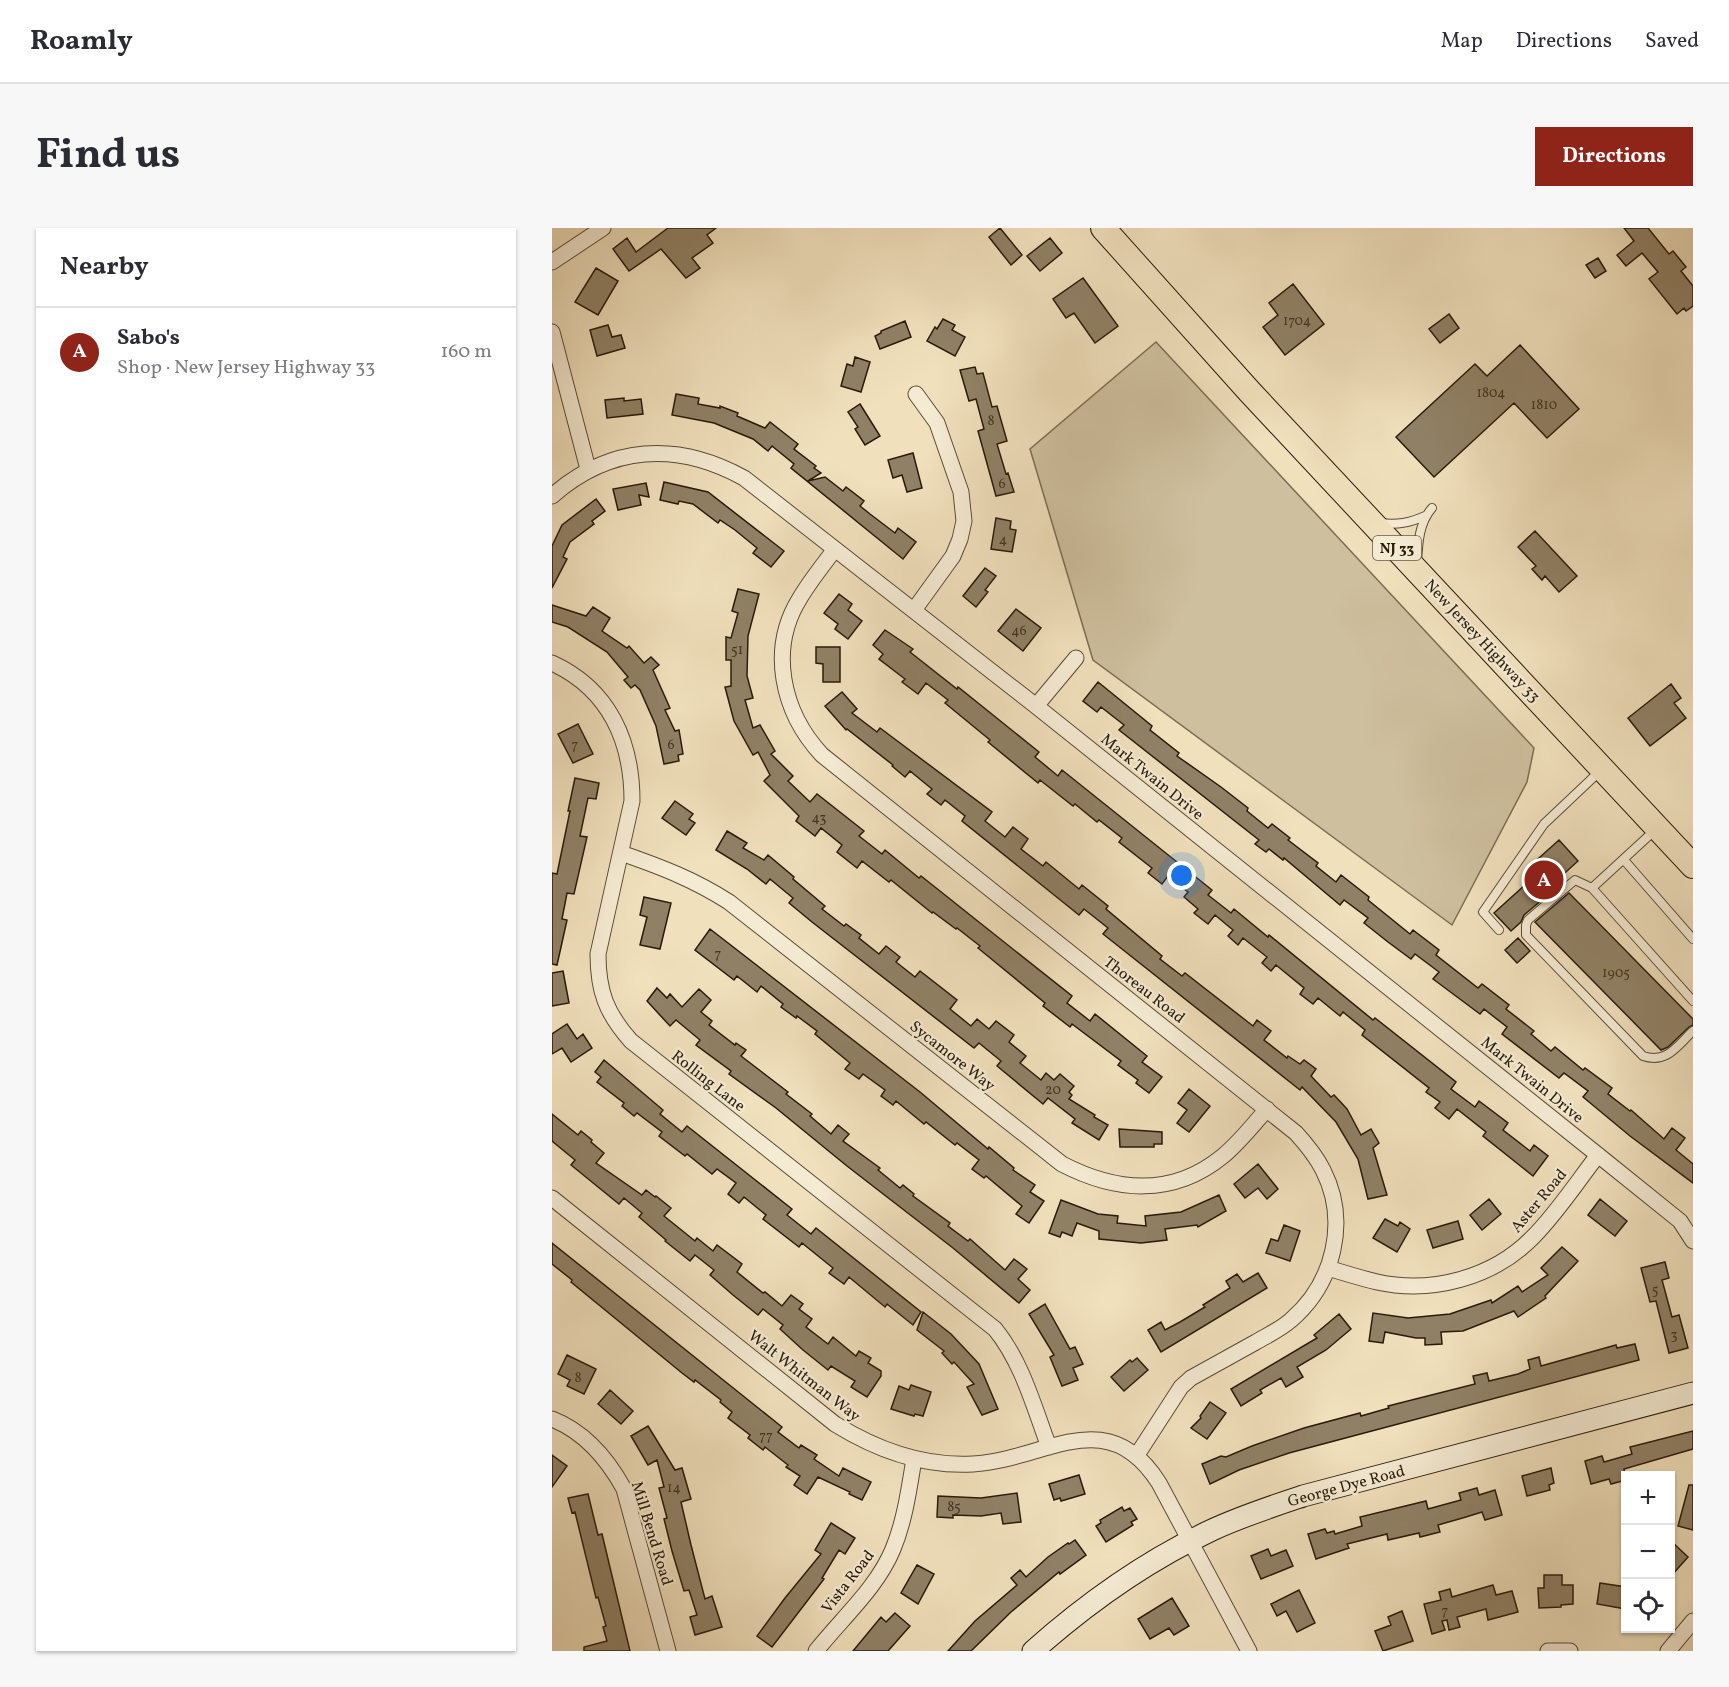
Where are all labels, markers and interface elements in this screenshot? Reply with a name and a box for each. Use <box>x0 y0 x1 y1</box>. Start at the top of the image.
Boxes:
text: Roamly <box>30 22 133 61</box>
text: Map <box>1441 27 1483 56</box>
text: Directions <box>1516 27 1612 56</box>
text: Saved <box>1645 27 1699 56</box>
text: Find us <box>36 127 180 186</box>
button: Directions <box>1535 127 1693 186</box>
text: Nearby <box>60 249 149 285</box>
house number: 1704 <box>1283 312 1311 331</box>
text: Sabo's <box>117 323 180 354</box>
text: A <box>72 338 87 366</box>
text: 160 m <box>440 338 492 366</box>
text: Shop · New Jersey Highway 33 <box>117 354 375 382</box>
house number: 1804 <box>1477 384 1505 403</box>
house number: 1810 <box>1531 396 1557 415</box>
house number: 8 <box>987 412 995 431</box>
house number: 6 <box>998 475 1006 494</box>
house number: 4 <box>999 531 1007 550</box>
road number: NJ 33 <box>1373 536 1421 560</box>
street label: New Jersey Highway 33 <box>1419 575 1545 708</box>
house number: 46 <box>1011 622 1027 641</box>
house number: 51 <box>731 641 743 660</box>
street label: Mark Twain Drive <box>1096 729 1208 826</box>
house number: 7 <box>572 736 579 755</box>
house number: 6 <box>667 736 675 755</box>
house number: 43 <box>812 809 826 828</box>
pin: A <box>1524 858 1564 902</box>
your location <box>1167 861 1196 890</box>
house number: 7 <box>715 945 722 964</box>
street label: Thoreau Road <box>1099 952 1189 1029</box>
house number: 1905 <box>1602 964 1630 983</box>
street label: Sycamore Way <box>904 1016 999 1097</box>
street label: Mark Twain Drive <box>1476 1032 1588 1129</box>
street label: Rolling Lane <box>666 1046 749 1117</box>
house number: 20 <box>1045 1081 1061 1100</box>
street label: Aster Road <box>1506 1165 1573 1238</box>
house number: 5 <box>1652 1281 1658 1300</box>
street label: Walt Whitman Way <box>743 1326 865 1428</box>
house number: 3 <box>1670 1326 1678 1345</box>
house number: 8 <box>574 1369 582 1388</box>
house number: 77 <box>759 1427 773 1446</box>
street label: George Dye Road <box>1285 1461 1408 1513</box>
map controls <box>1621 1471 1675 1633</box>
button: + <box>1621 1471 1675 1525</box>
street label: Mill Bend Road <box>625 1479 677 1588</box>
house number: 14 <box>667 1479 681 1498</box>
house number: 85 <box>947 1498 961 1517</box>
button: − <box>1621 1525 1675 1579</box>
street label: Vista Road <box>817 1546 880 1618</box>
button: locate <box>1621 1579 1675 1633</box>
house number: 7 <box>1442 1602 1449 1621</box>

